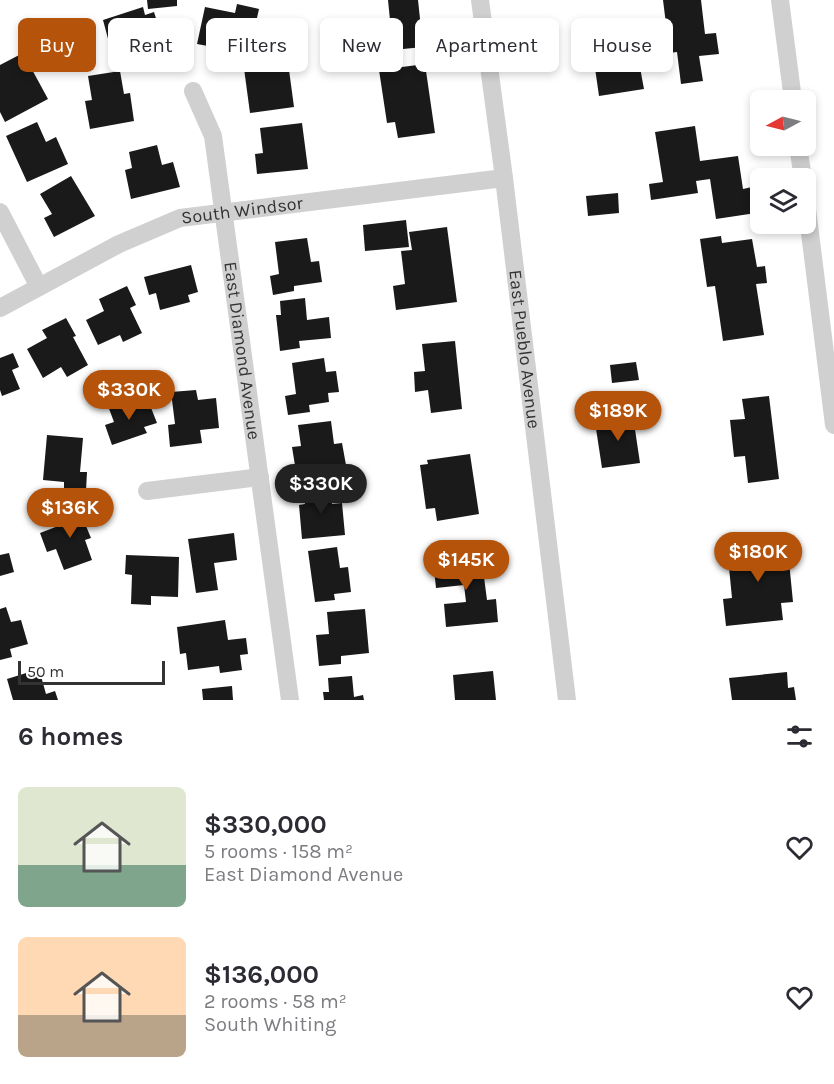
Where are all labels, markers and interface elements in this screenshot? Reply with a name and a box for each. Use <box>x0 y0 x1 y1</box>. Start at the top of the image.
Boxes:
chip: Buy <box>18 18 96 72</box>
chip: Rent <box>108 18 194 72</box>
chip: Filters <box>206 18 308 72</box>
chip: New <box>320 18 403 72</box>
chip: Apartment <box>415 18 559 72</box>
chip: House <box>571 18 673 72</box>
north arrow <box>750 90 816 156</box>
map controls <box>750 90 816 234</box>
button: layers <box>750 168 816 234</box>
street label: South Windsor <box>180 192 305 229</box>
street label: East Diamond Avenue <box>219 260 265 441</box>
street label: East Pueblo Avenue <box>504 268 545 430</box>
pin: $330K <box>87 370 171 421</box>
text: $330K <box>97 378 161 401</box>
pin: $189K <box>576 391 660 442</box>
text: $189K <box>588 399 648 422</box>
pin: $330K <box>279 464 363 515</box>
text: $330K <box>289 472 353 495</box>
pin: $136K <box>28 488 112 539</box>
text: $136K <box>41 496 99 519</box>
pin: $180K <box>716 532 800 583</box>
pin: $145K <box>424 540 508 591</box>
text: $180K <box>728 540 788 563</box>
text: $145K <box>437 548 495 571</box>
scale bar <box>18 658 165 686</box>
text: 50 m <box>27 662 64 681</box>
icon: filters <box>783 720 816 753</box>
text: 6 homes <box>18 721 123 752</box>
text: $330,000 <box>204 809 327 840</box>
icon: home <box>66 811 138 883</box>
icon: heart <box>783 831 816 864</box>
text: 5 rooms · 158 m² <box>204 840 353 863</box>
text: East Diamond Avenue <box>204 863 403 886</box>
text: $136,000 <box>204 959 319 990</box>
icon: home <box>66 961 138 1033</box>
icon: heart <box>783 981 816 1014</box>
text: 2 rooms · 58 m² <box>204 990 347 1013</box>
text: South Whiting <box>204 1013 336 1036</box>

